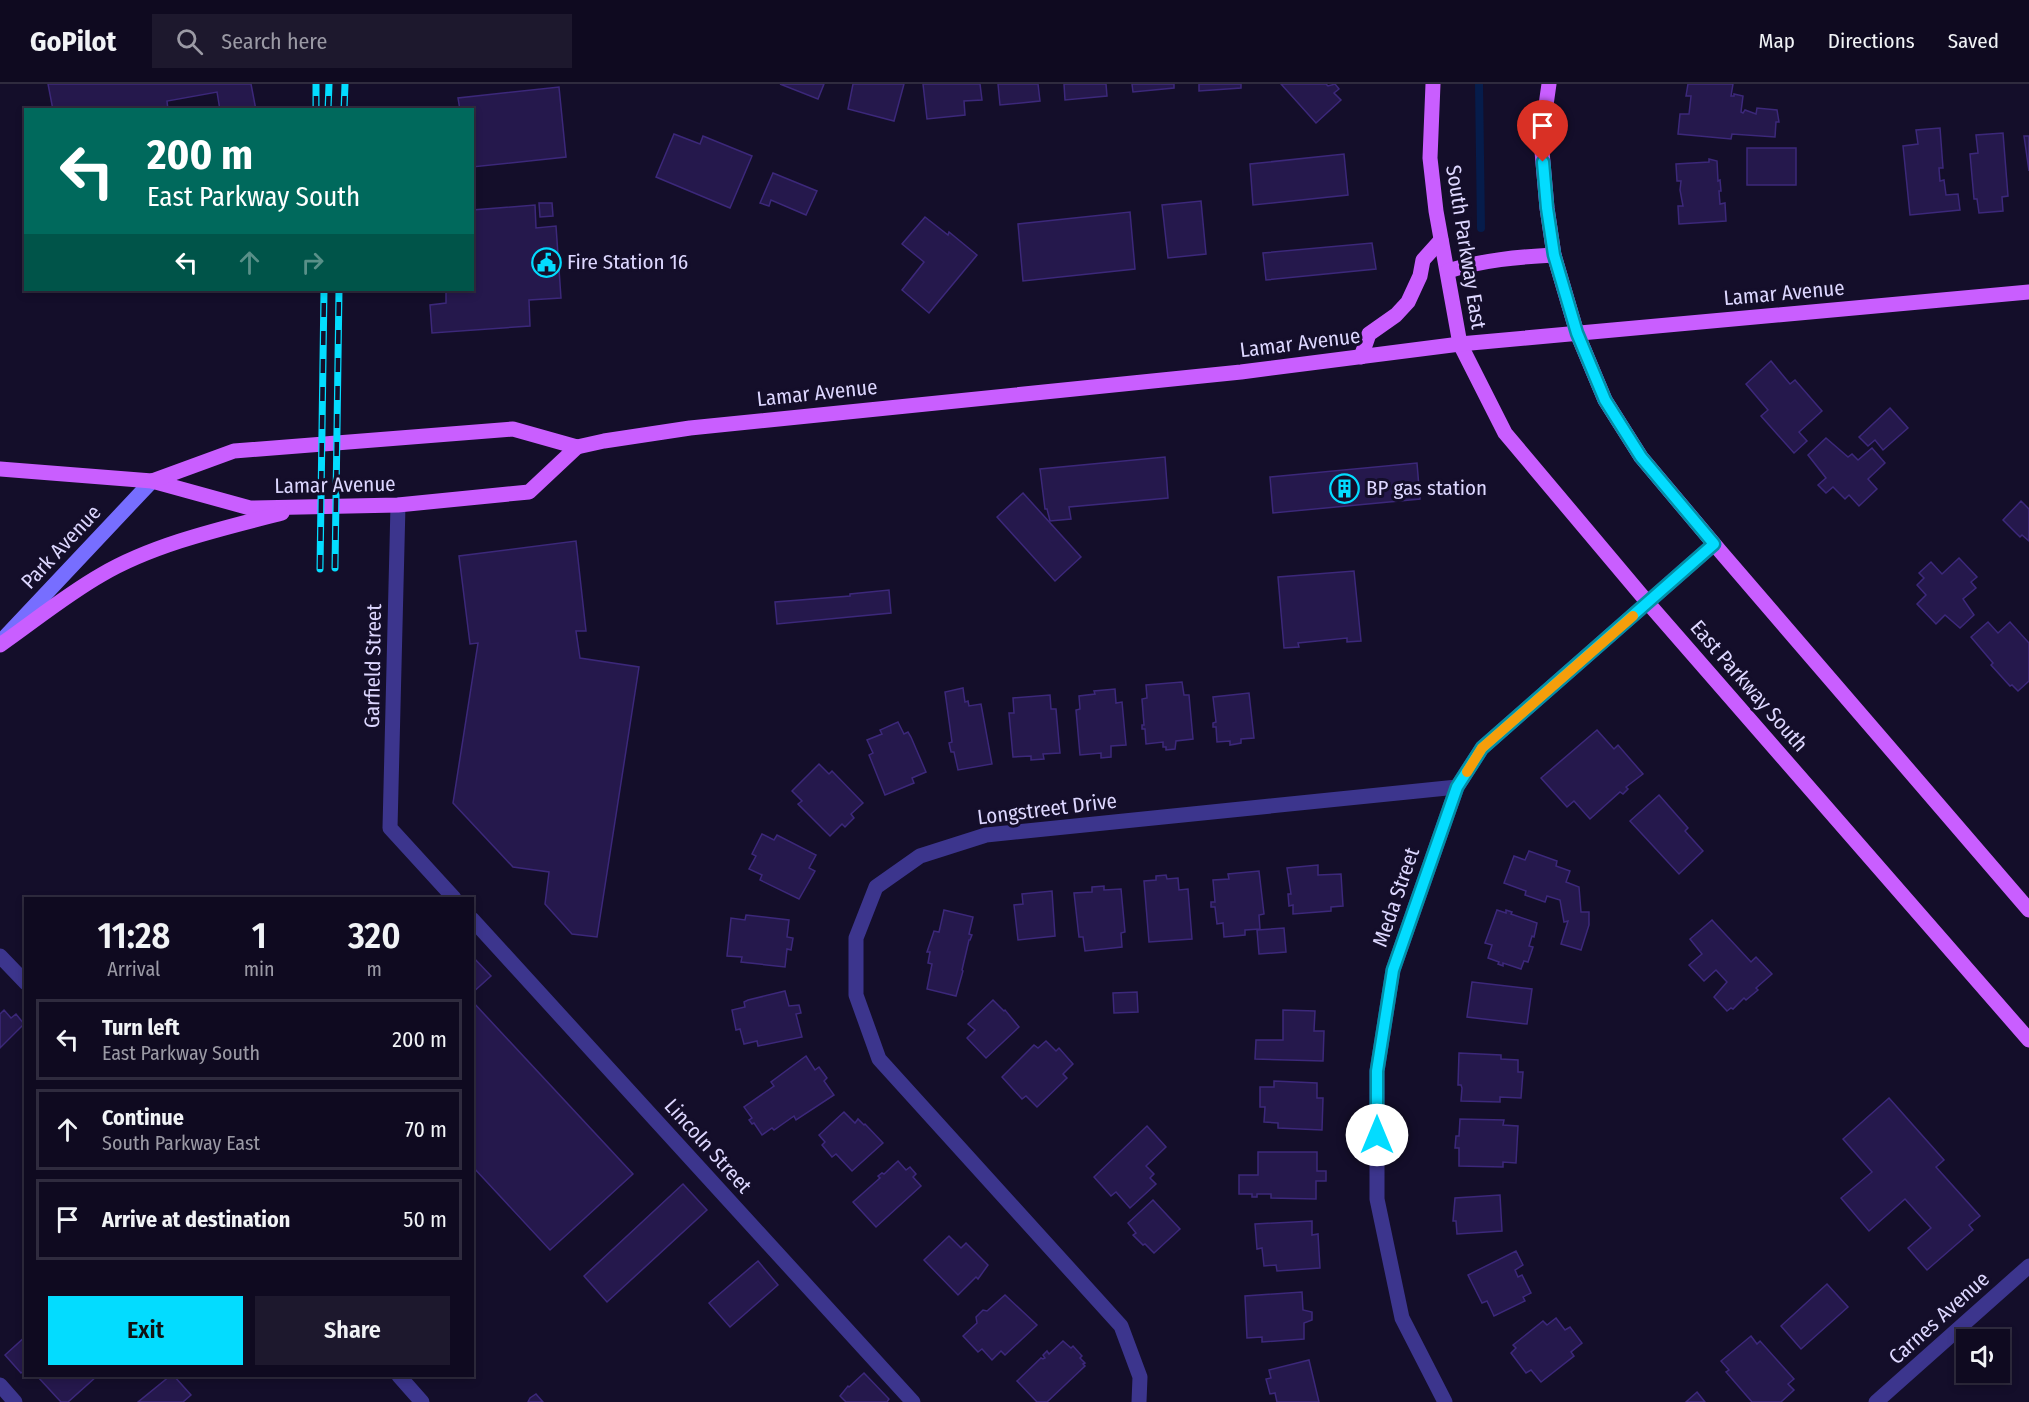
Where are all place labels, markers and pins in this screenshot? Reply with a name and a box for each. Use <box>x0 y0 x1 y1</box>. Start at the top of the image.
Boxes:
pin <box>1517 100 1568 162</box>
public building icon: Fire Station 16 <box>530 246 562 278</box>
place label: Fire Station 16 <box>567 249 688 275</box>
building icon: BP gas station <box>1329 472 1361 504</box>
place label: BP gas station <box>1366 475 1487 501</box>

